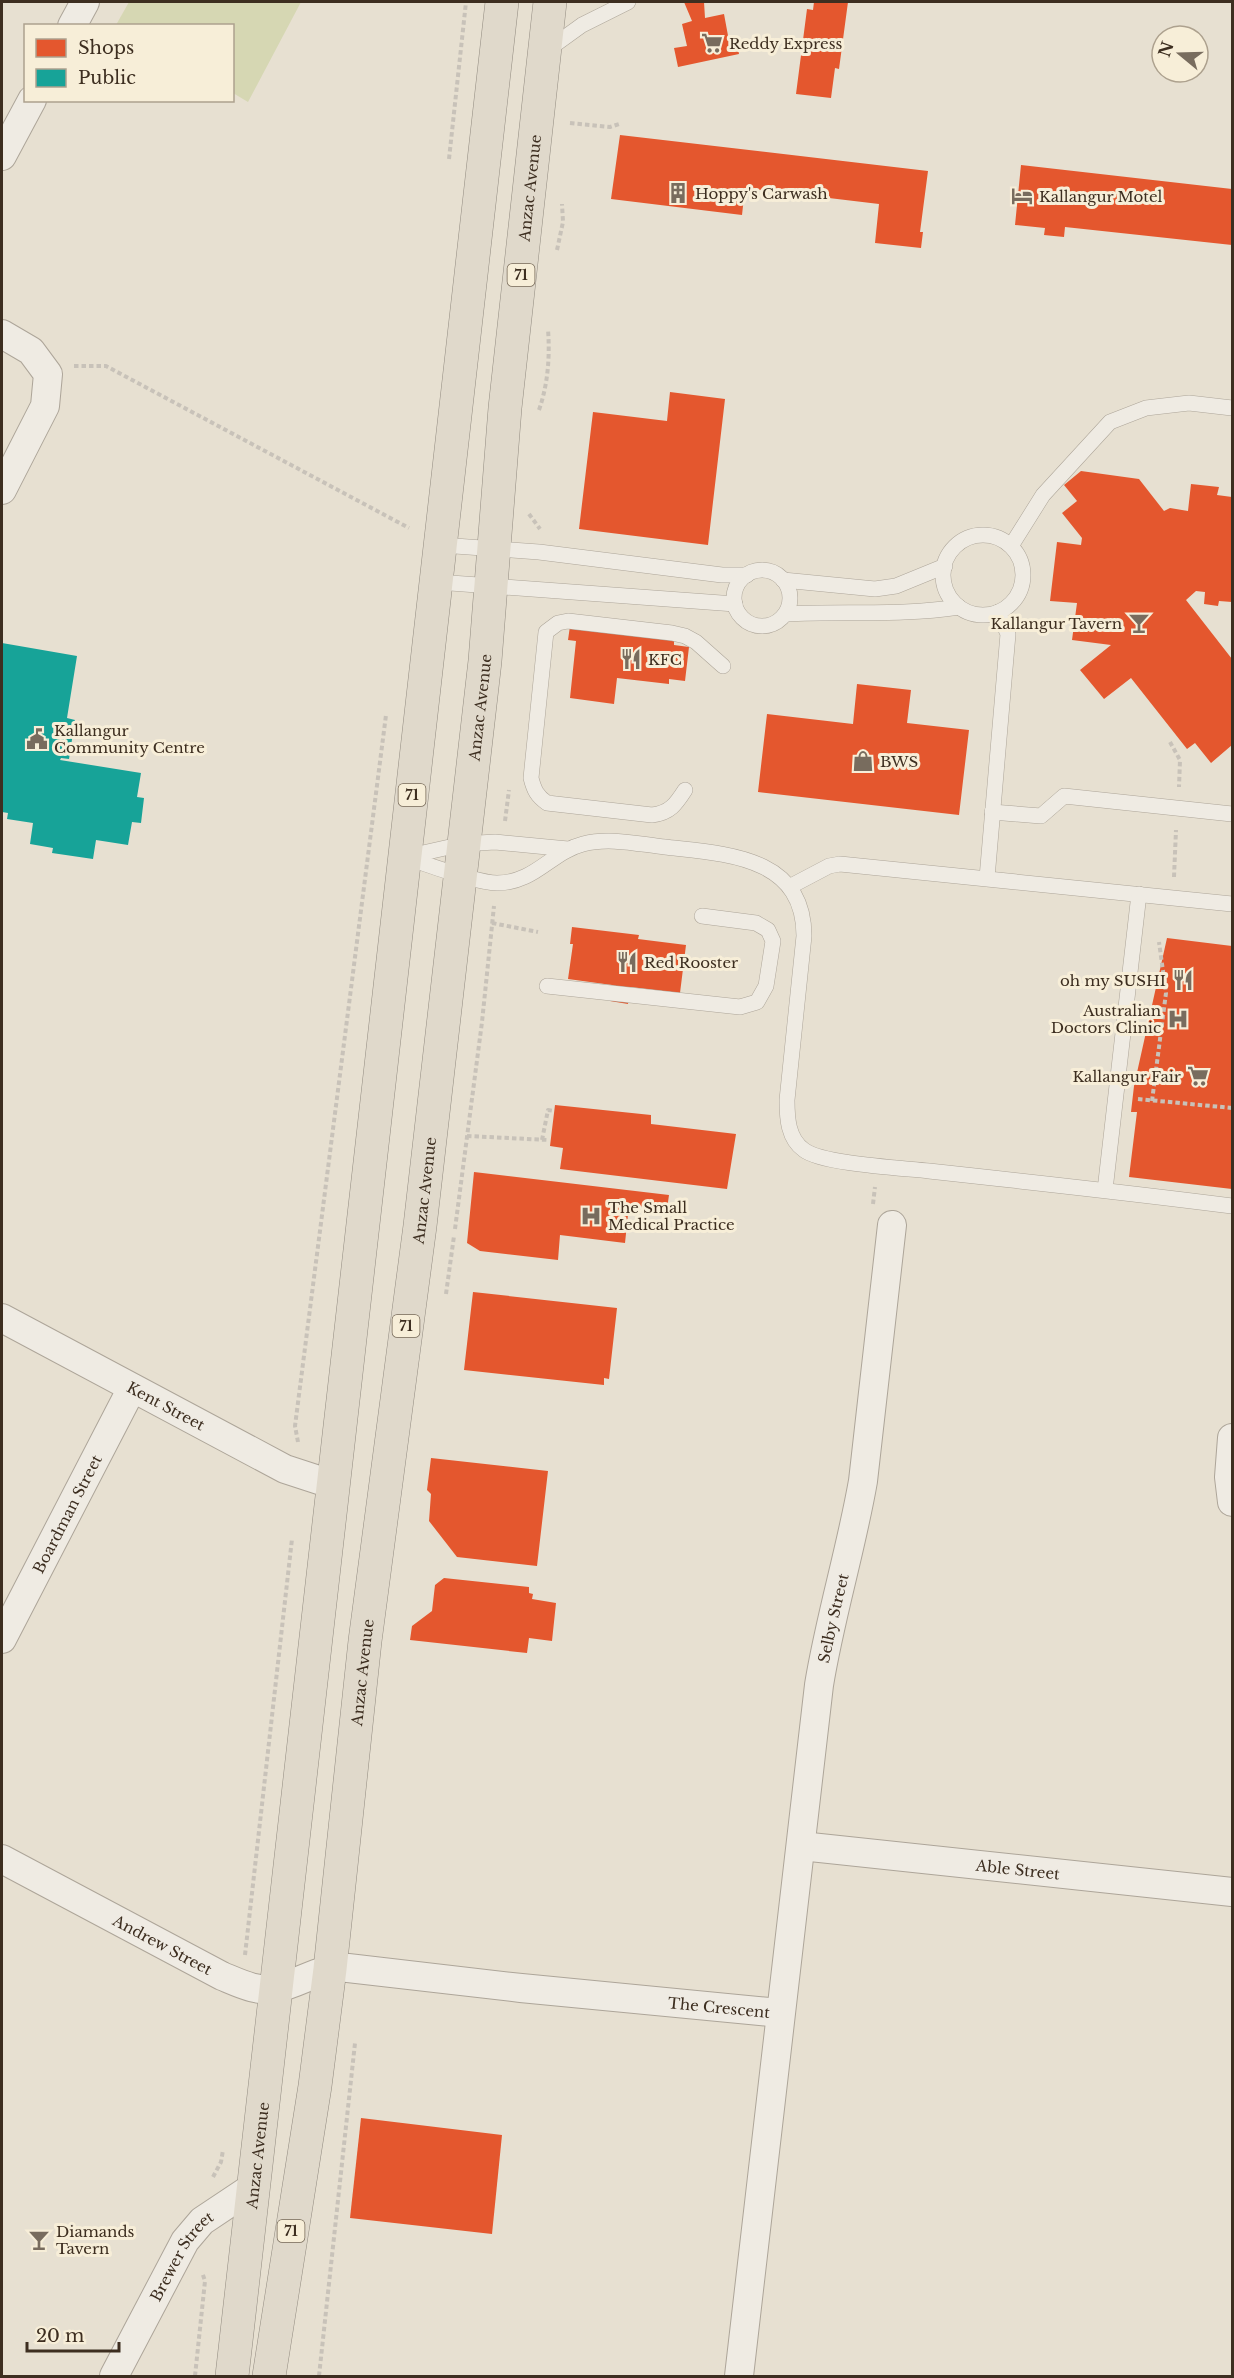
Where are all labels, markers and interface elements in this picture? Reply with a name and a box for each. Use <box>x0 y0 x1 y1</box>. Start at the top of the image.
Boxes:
legend <box>24 24 234 102</box>
north arrow <box>1150 24 1210 84</box>
supermarket icon: Reddy Express <box>700 31 724 55</box>
place label: Reddy Express <box>729 34 843 53</box>
text: Shops <box>78 37 134 59</box>
text: N <box>1154 39 1178 59</box>
text: Public <box>78 67 136 89</box>
street label: Anzac Avenue <box>514 133 545 243</box>
building icon: Hoppy's Carwash <box>666 181 690 205</box>
place label: Hoppy's Carwash <box>695 184 828 203</box>
hotel icon: Kallangur Motel <box>1010 184 1034 208</box>
place label: Kallangur Motel <box>1039 187 1163 206</box>
road number: 71 <box>508 264 534 286</box>
bar icon: Kallangur Tavern <box>1127 611 1151 635</box>
place label: Kallangur Tavern <box>991 614 1122 633</box>
restaurant icon: KFC <box>619 647 643 671</box>
place label: KFC <box>648 650 682 669</box>
street label: Anzac Avenue <box>464 653 495 763</box>
place label: Kallangur Community Centre <box>54 721 205 757</box>
public building icon: Kallangur Community Centre <box>25 727 49 751</box>
shop icon: BWS <box>851 749 875 773</box>
place label: BWS <box>880 752 918 771</box>
road number: 71 <box>398 784 426 806</box>
restaurant icon: Red Rooster <box>615 950 639 974</box>
place label: Red Rooster <box>644 953 739 972</box>
restaurant icon: oh my SUSHI <box>1171 968 1195 992</box>
place label: oh my SUSHI <box>1060 971 1166 990</box>
place label: Australian Doctors Clinic <box>1051 1001 1161 1037</box>
hospital icon: Australian Doctors Clinic <box>1166 1007 1190 1031</box>
supermarket icon: Kallangur Fair <box>1186 1064 1210 1088</box>
place label: Kallangur Fair <box>1072 1067 1182 1086</box>
street label: Anzac Avenue <box>408 1136 440 1246</box>
place label: The Small Medical Practice <box>608 1198 735 1234</box>
hospital icon: The Small Medical Practice <box>579 1204 603 1228</box>
road number: 71 <box>392 1315 420 1337</box>
street label: Kent Street <box>124 1377 209 1434</box>
street label: Boardman Street <box>28 1451 106 1576</box>
street label: Selby Street <box>814 1571 852 1664</box>
street label: Anzac Avenue <box>346 1618 377 1728</box>
street label: Able Street <box>974 1855 1061 1883</box>
street label: Andrew Street <box>109 1910 216 1979</box>
street label: The Crescent <box>667 1993 771 2022</box>
street label: Anzac Avenue <box>241 2101 273 2211</box>
street label: Brewer Street <box>146 2207 217 2304</box>
road number: 71 <box>278 2220 304 2242</box>
place label: Diamands Tavern <box>56 2222 135 2258</box>
bar icon: Diamands Tavern <box>27 2228 51 2252</box>
scale bar <box>27 2315 118 2353</box>
text: 20 m <box>36 2325 84 2347</box>

